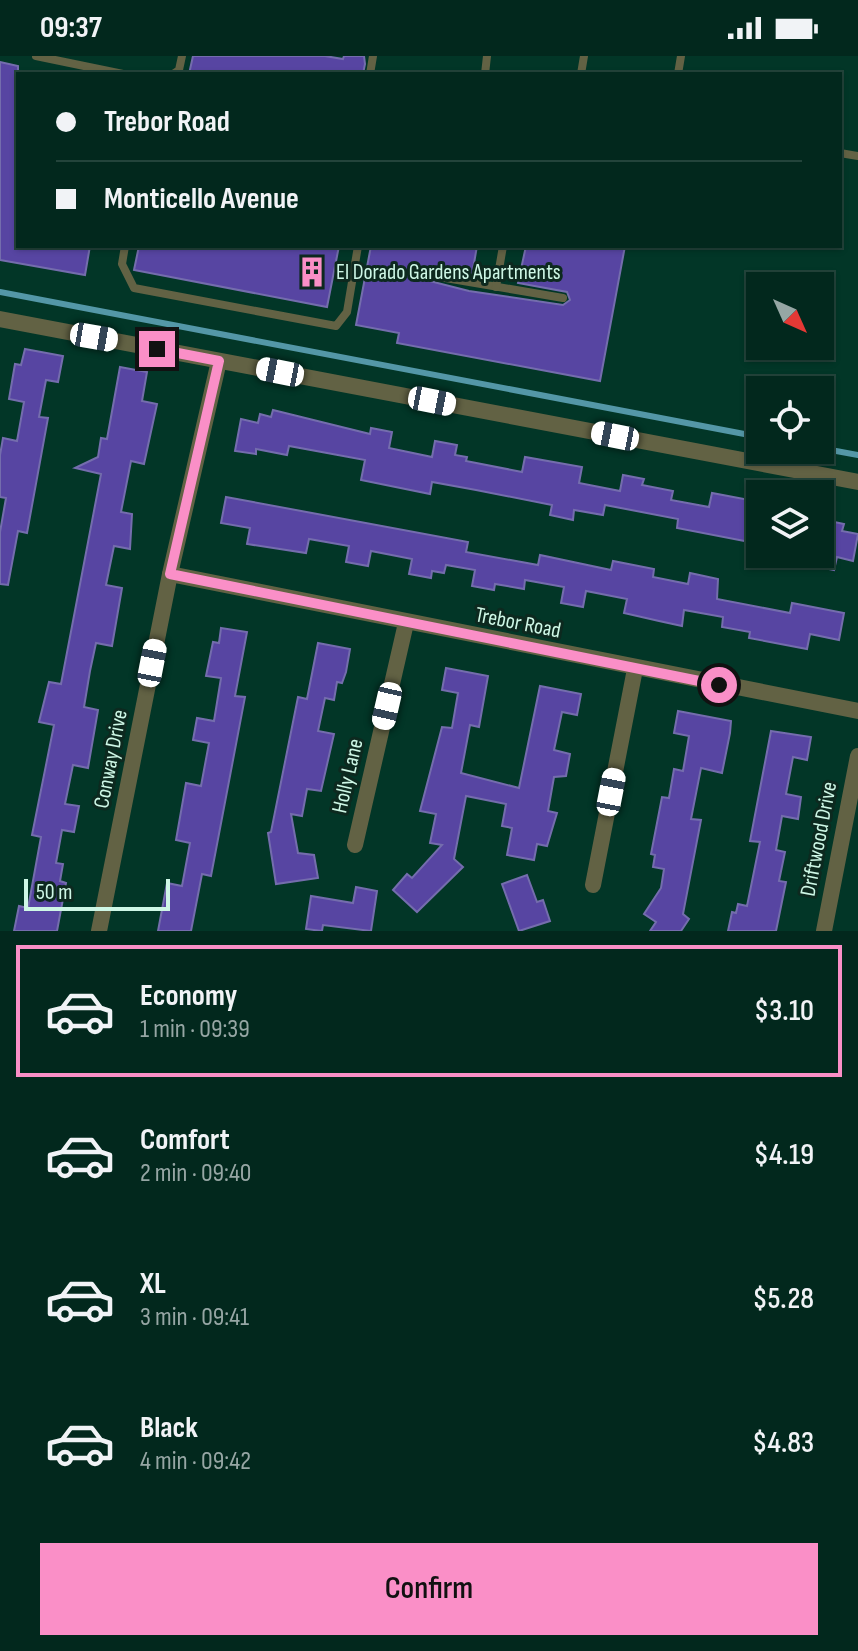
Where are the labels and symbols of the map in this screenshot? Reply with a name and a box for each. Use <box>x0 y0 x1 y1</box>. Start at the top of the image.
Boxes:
building icon: El Dorado Gardens Apartments <box>295 255 329 289</box>
place label: El Dorado Gardens Apartments <box>336 259 561 286</box>
north arrow <box>746 272 834 360</box>
car <box>68 321 120 353</box>
route end <box>139 331 175 367</box>
car <box>254 356 306 388</box>
car <box>406 385 458 417</box>
car <box>589 420 641 452</box>
street label: Trebor Road <box>473 601 563 645</box>
car <box>136 637 168 689</box>
route start <box>701 667 737 703</box>
car <box>370 680 404 732</box>
street label: Conway Drive <box>88 707 134 811</box>
street label: Holly Lane <box>326 736 370 816</box>
car <box>595 766 627 818</box>
street label: Driftwood Drive <box>795 780 843 898</box>
scale bar <box>24 875 170 911</box>

